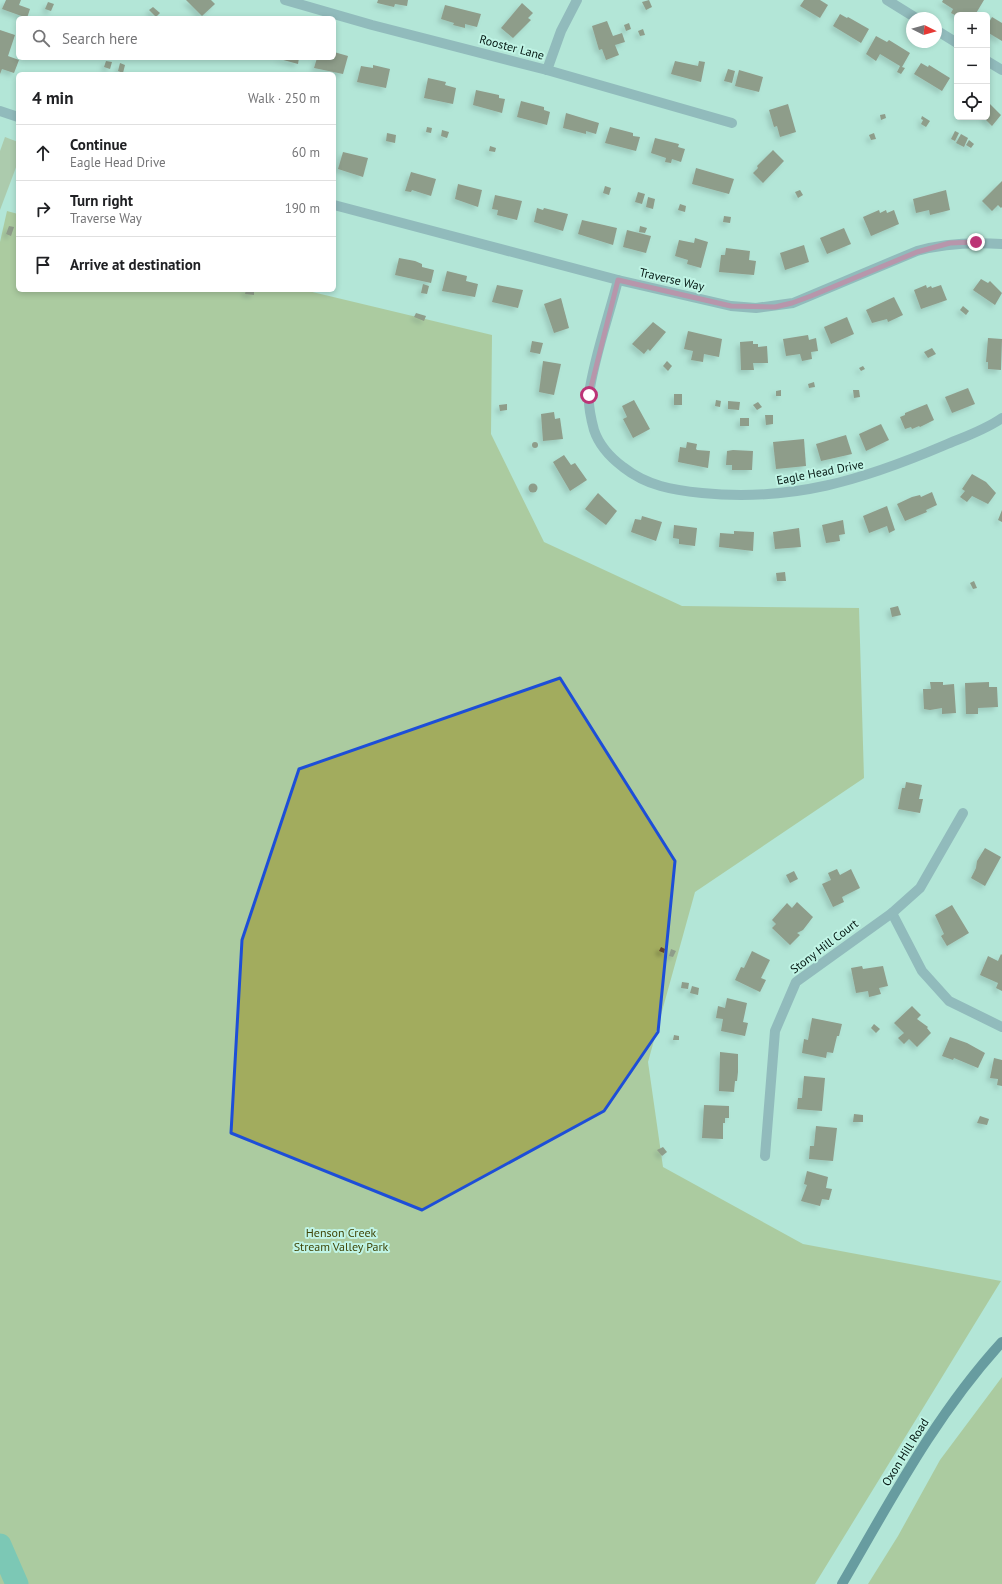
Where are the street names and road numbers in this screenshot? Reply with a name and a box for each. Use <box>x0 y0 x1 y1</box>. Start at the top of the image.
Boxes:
street label: Rooster Lane <box>478 31 546 63</box>
street label: Traverse Way <box>638 264 706 294</box>
street label: Eagle Head Drive <box>775 456 865 488</box>
street label: Stony Hill Court <box>787 916 861 976</box>
street label: Oxon Hill Road <box>878 1415 932 1489</box>

